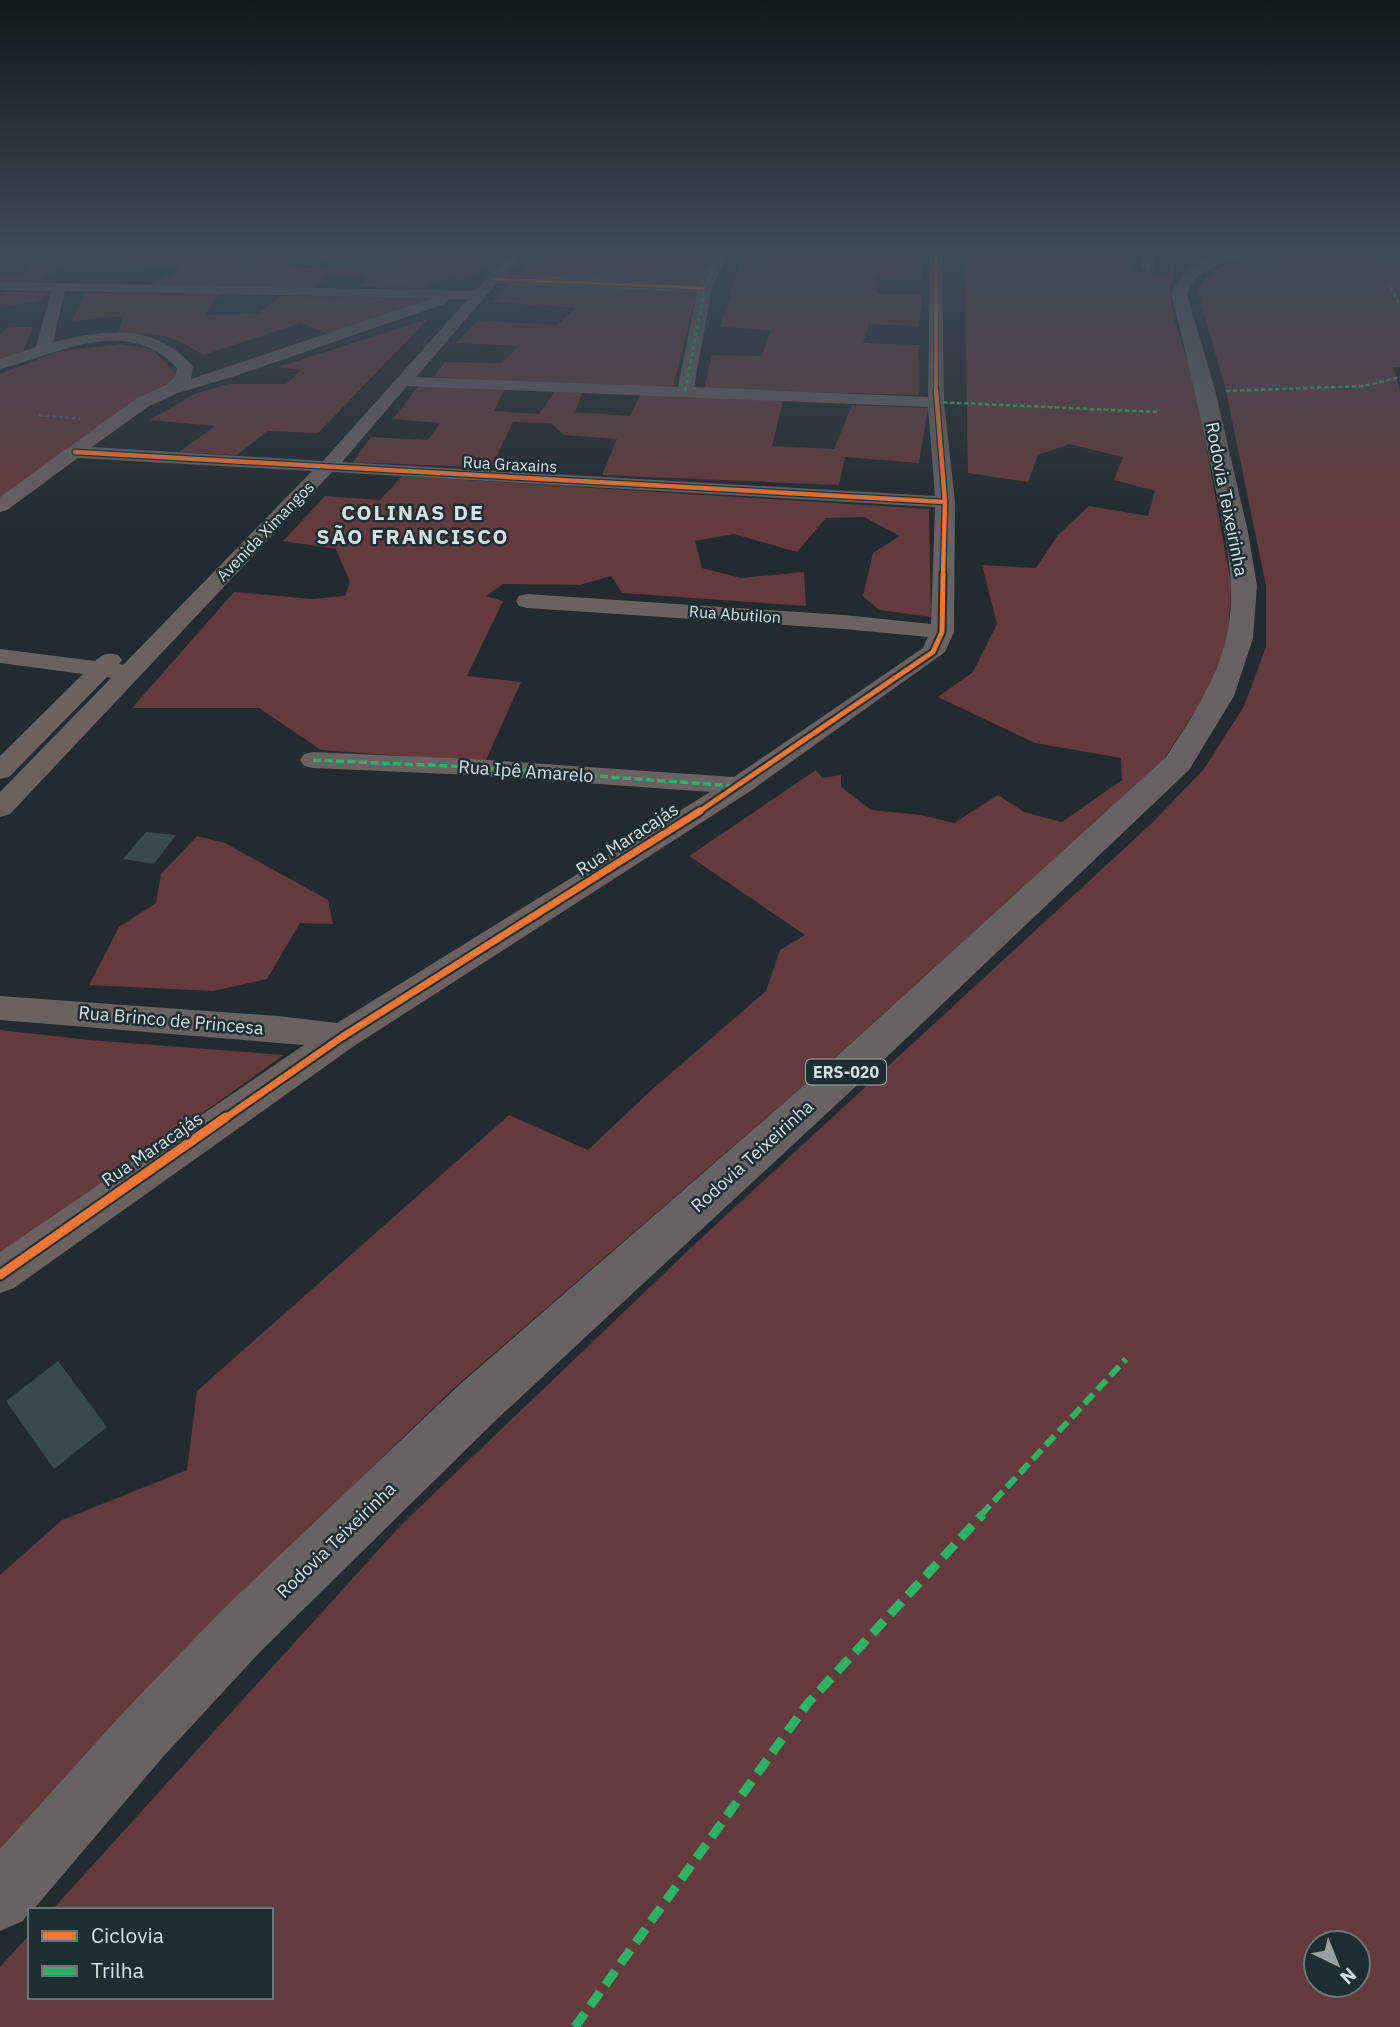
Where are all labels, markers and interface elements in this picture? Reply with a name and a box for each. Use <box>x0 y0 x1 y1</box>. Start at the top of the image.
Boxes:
street label: Rodovia Teixeirinha <box>1201 420 1253 579</box>
street label: Rua Graxains <box>462 452 558 476</box>
street label: Avenida Ximangos <box>212 477 318 585</box>
district label: COLINAS DE SÃO FRANCISCO <box>316 498 510 550</box>
street label: Rua Abutilon <box>688 601 782 627</box>
street label: Rua Ipê Amarelo <box>458 755 594 787</box>
street label: Rua Maracajás <box>571 797 683 881</box>
street label: Rua Brinco de Princesa <box>77 1000 265 1040</box>
road number: ERS-020 <box>806 1060 886 1084</box>
street label: Rodovia Teixeirinha <box>686 1095 818 1217</box>
street label: Rua Maracajás <box>97 1107 207 1191</box>
street label: Rodovia Teixeirinha <box>272 1477 401 1603</box>
legend <box>28 1908 273 1999</box>
text: Ciclovia <box>91 1921 164 1949</box>
north arrow <box>1302 1929 1372 1999</box>
text: Trilha <box>91 1956 144 1984</box>
text: N <box>1335 1963 1362 1990</box>

